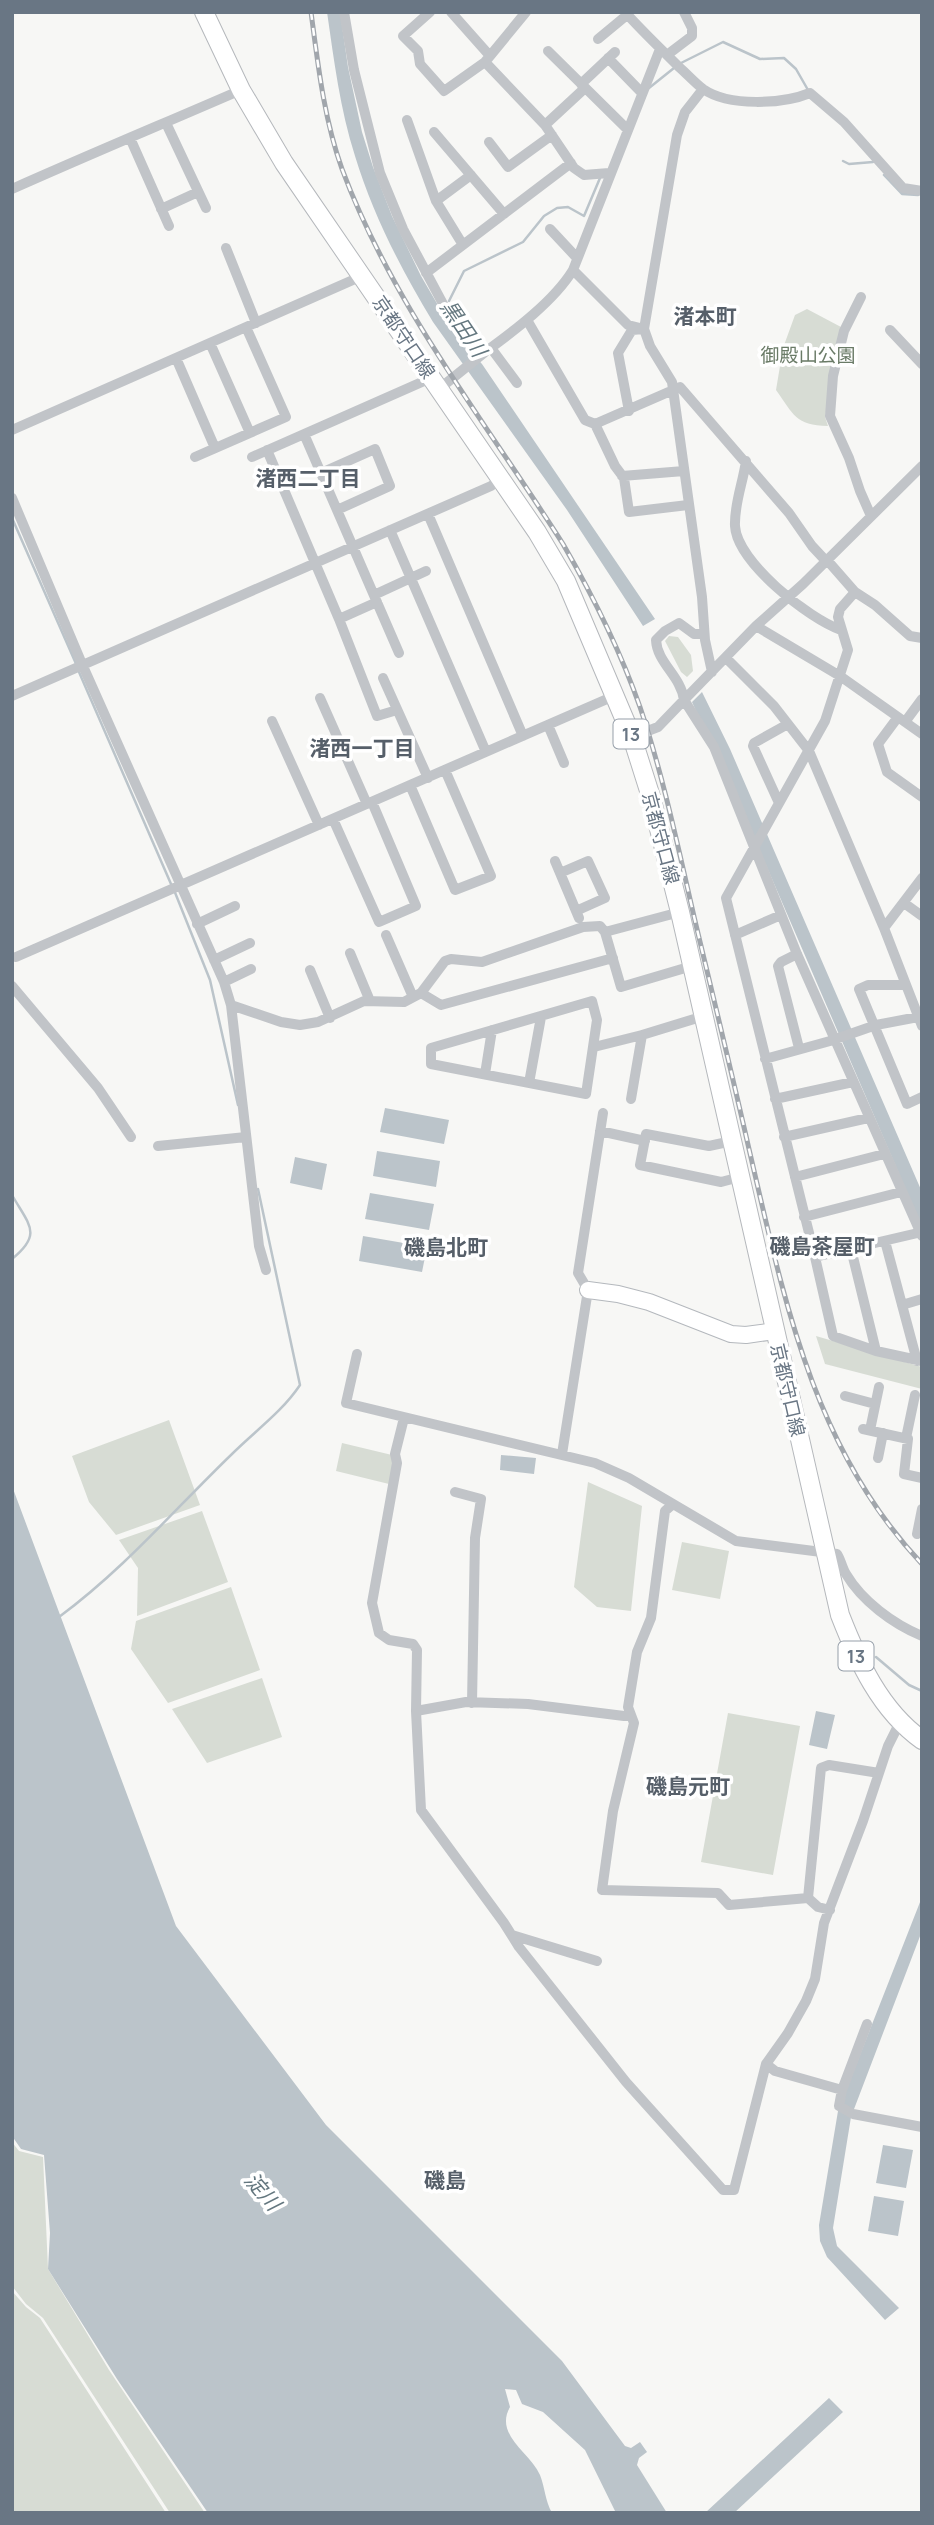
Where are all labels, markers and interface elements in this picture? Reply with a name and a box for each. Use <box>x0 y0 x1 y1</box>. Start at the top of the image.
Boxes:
street label: 京都守口線 <box>367 290 441 384</box>
water label: 黒田川 <box>435 294 494 364</box>
district label: 渚本町 <box>674 302 737 330</box>
park label: 御殿山公園 <box>760 342 856 368</box>
district label: 渚西二丁目 <box>256 464 361 492</box>
road number: 13 <box>614 720 648 748</box>
district label: 渚西一丁目 <box>310 734 415 762</box>
street label: 京都守口線 <box>636 789 686 887</box>
district label: 磯島茶屋町 <box>770 1232 875 1260</box>
district label: 磯島北町 <box>404 1233 488 1261</box>
street label: 京都守口線 <box>765 1341 811 1439</box>
road number: 13 <box>838 1642 874 1671</box>
district label: 磯島元町 <box>646 1772 730 1800</box>
water label: 淀川 <box>239 2166 289 2218</box>
district label: 磯島 <box>424 2166 466 2194</box>

